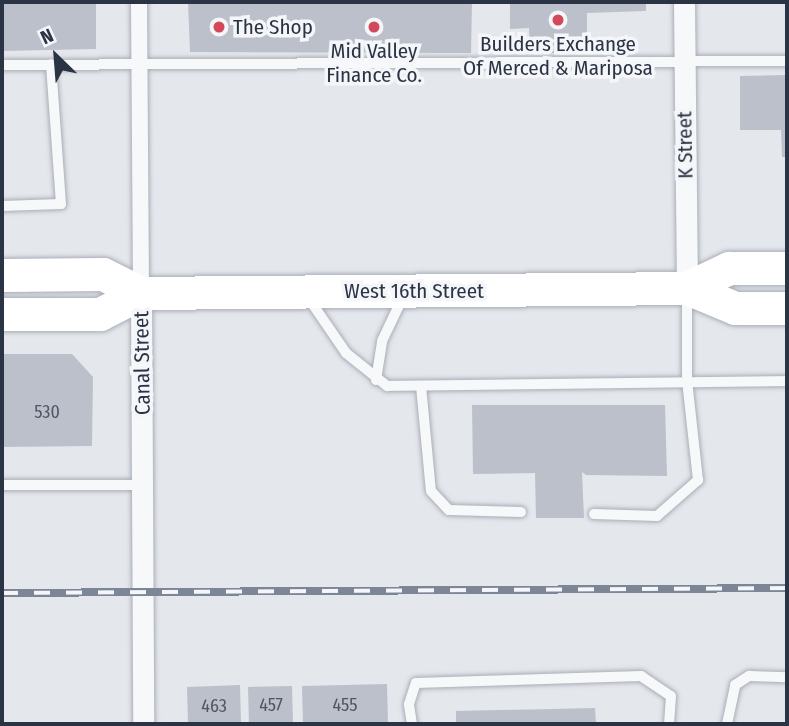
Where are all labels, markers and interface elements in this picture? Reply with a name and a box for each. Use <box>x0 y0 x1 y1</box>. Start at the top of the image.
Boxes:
marker: Builders Exchange Of Merced & Mariposa <box>550 12 566 28</box>
place label: The Shop <box>233 14 313 40</box>
marker: The Shop <box>211 19 227 35</box>
marker: Mid Valley Finance Co. <box>366 19 382 35</box>
north arrow <box>21 21 91 91</box>
text: N <box>37 24 57 49</box>
place label: Builders Exchange Of Merced & Mariposa <box>463 31 653 81</box>
place label: Mid Valley Finance Co. <box>326 38 422 88</box>
street label: K Street <box>672 111 698 179</box>
street label: West 16th Street <box>344 278 484 304</box>
street label: Canal Street <box>128 311 156 415</box>
house number: 530 <box>34 401 60 423</box>
house number: 457 <box>259 694 283 716</box>
house number: 455 <box>333 694 357 716</box>
house number: 463 <box>201 695 227 717</box>

